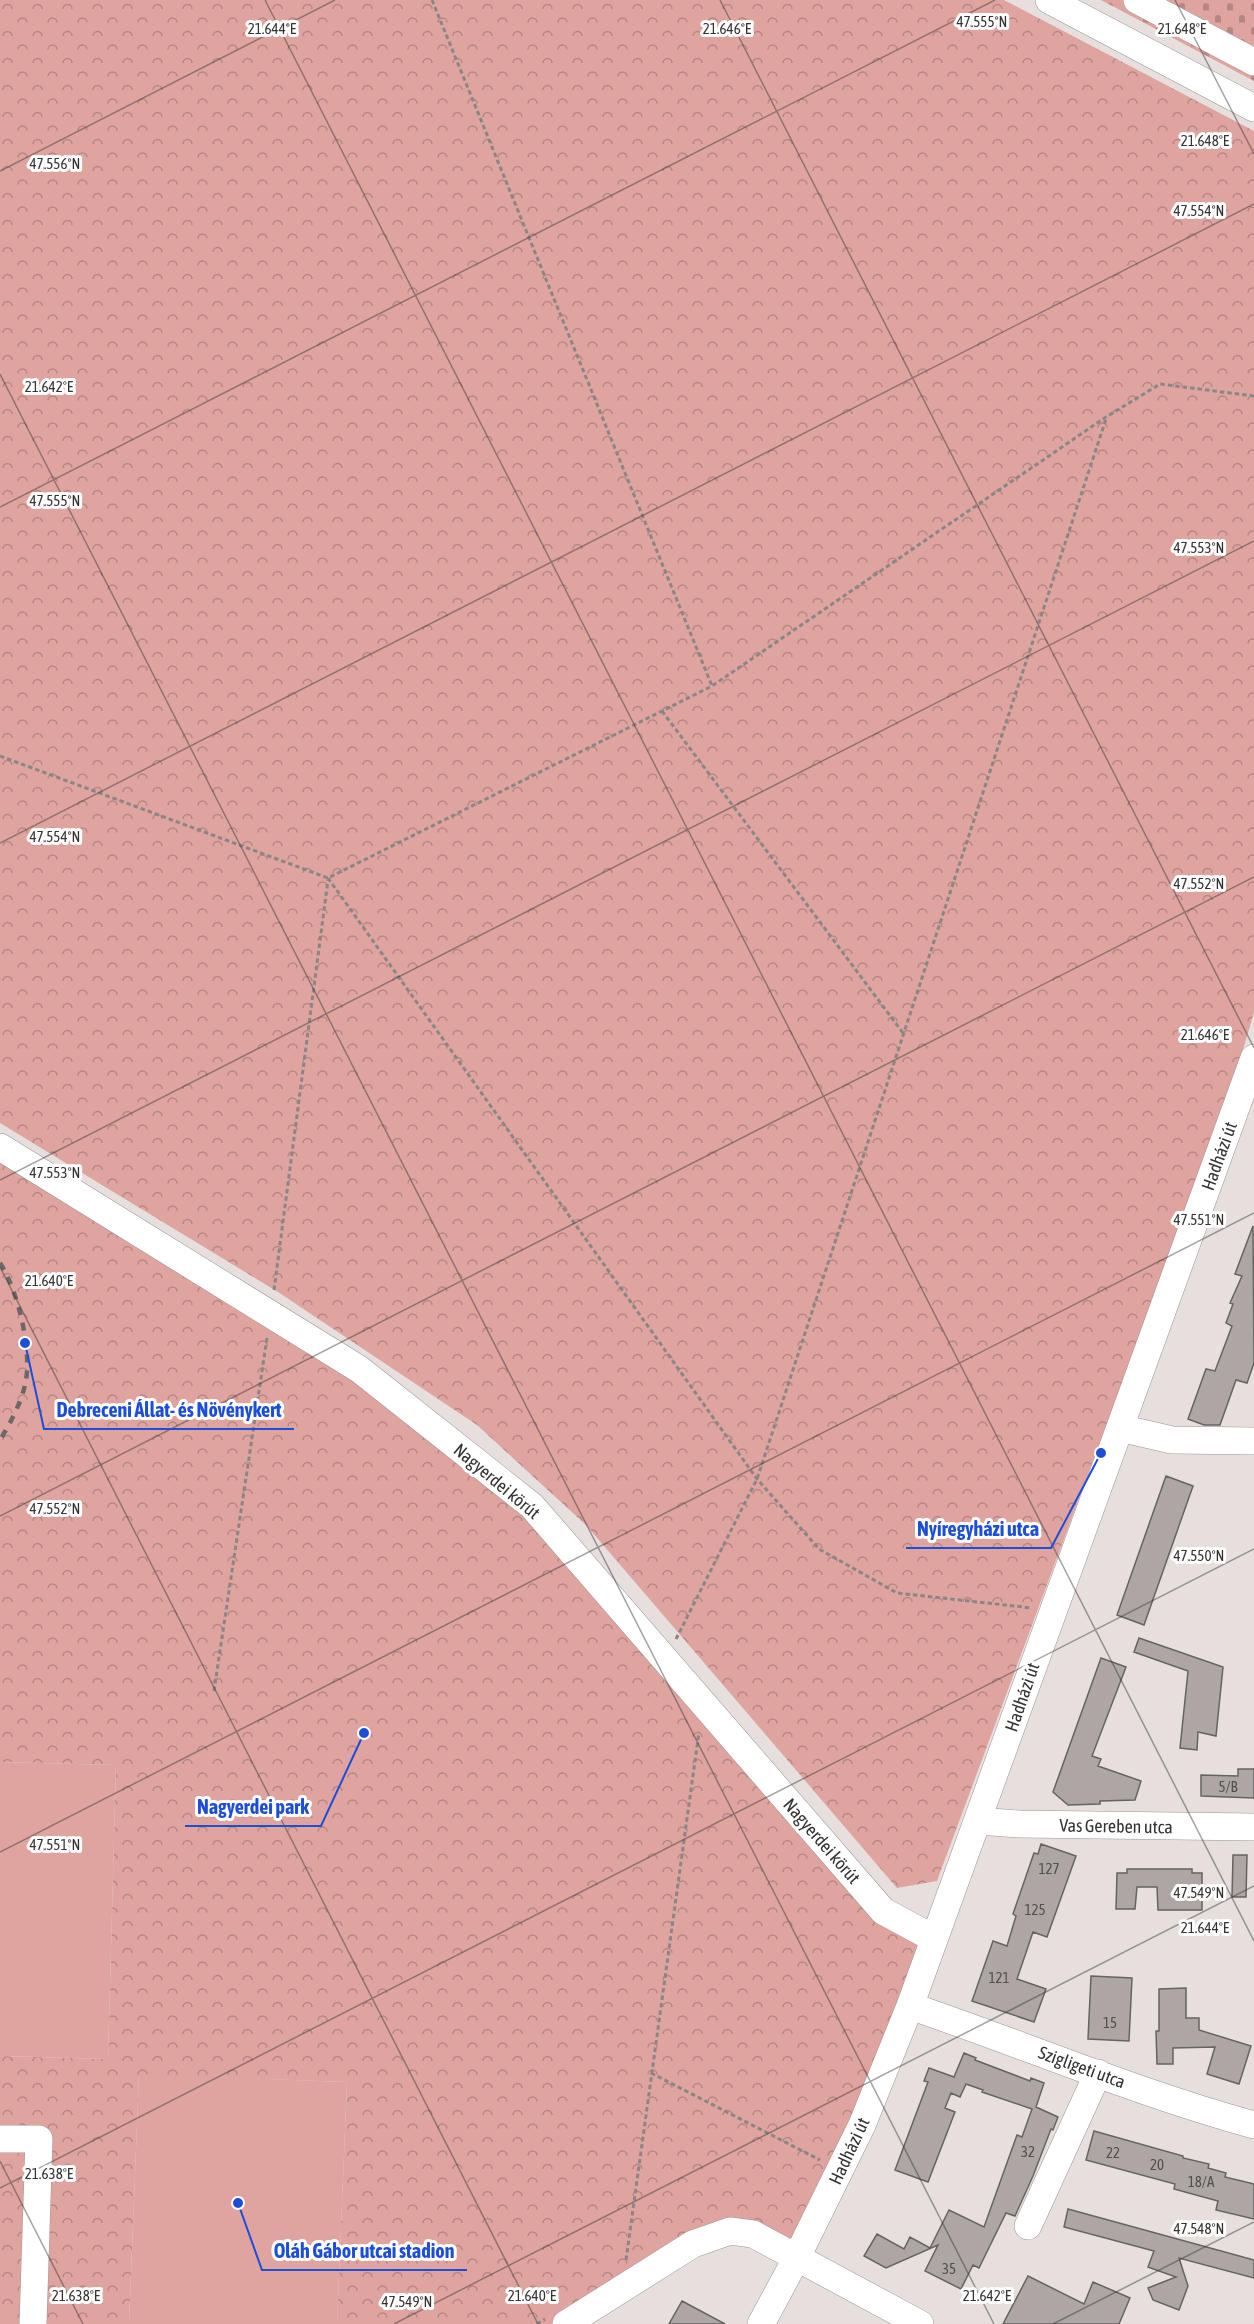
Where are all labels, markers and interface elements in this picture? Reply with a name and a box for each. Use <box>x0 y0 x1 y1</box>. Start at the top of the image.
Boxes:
text: 47.555°N <box>957 13 1007 30</box>
text: 21.644°E <box>248 20 297 37</box>
text: 21.646°E <box>703 20 752 37</box>
text: 21.648°E <box>1158 20 1207 37</box>
text: 21.648°E <box>1181 132 1230 149</box>
text: 47.556°N <box>30 155 80 172</box>
text: 47.554°N <box>1174 202 1224 219</box>
text: 21.642°E <box>25 378 74 395</box>
text: 47.555°N <box>30 492 80 509</box>
text: 47.553°N <box>1174 539 1224 556</box>
text: 47.554°N <box>30 828 80 845</box>
text: 47.552°N <box>1174 875 1224 892</box>
text: 21.646°E <box>1181 1026 1230 1043</box>
street label: Hadházi út <box>1197 1119 1241 1193</box>
text: 47.553°N <box>30 1164 80 1181</box>
text: 47.551°N <box>1174 1211 1224 1228</box>
text: 21.640°E <box>25 1272 74 1289</box>
callout: Debreceni Állat- és Növénykert <box>44 1391 294 1429</box>
text: Debreceni Állat- és Növénykert <box>56 1398 282 1421</box>
street label: Nagyerdei körút <box>450 1439 544 1523</box>
text: 47.552°N <box>30 1500 80 1517</box>
callout: Nyíregyházi utca <box>906 1510 1051 1548</box>
text: Nyíregyházi utca <box>917 1517 1039 1540</box>
text: 47.550°N <box>1174 1547 1224 1564</box>
street label: Hadházi út <box>1000 1660 1044 1734</box>
house number: 5/B <box>1218 1778 1238 1795</box>
callout: Nagyerdei park <box>185 1788 321 1826</box>
street label: Nagyerdei körút <box>779 1794 865 1888</box>
text: Nagyerdei park <box>197 1795 309 1818</box>
street label: Vas Gereben utca <box>1059 1815 1173 1837</box>
text: 47.551°N <box>30 1836 80 1853</box>
house number: 127 <box>1038 1860 1060 1877</box>
text: 47.549°N <box>1174 1884 1224 1901</box>
house number: 125 <box>1024 1901 1046 1918</box>
text: 21.644°E <box>1181 1919 1230 1936</box>
house number: 121 <box>988 1969 1010 1986</box>
house number: 15 <box>1103 2014 1117 2031</box>
street label: Szigligeti utca <box>1036 2042 1128 2092</box>
street label: Hadházi út <box>824 2114 874 2188</box>
house number: 32 <box>1021 2143 1035 2160</box>
house number: 22 <box>1106 2144 1120 2161</box>
house number: 20 <box>1150 2156 1164 2173</box>
text: 21.638°E <box>25 2165 74 2182</box>
house number: 18/A <box>1188 2173 1215 2190</box>
text: 47.548°N <box>1174 2220 1224 2237</box>
callout: Oláh Gábor utcai stadion <box>262 2232 467 2270</box>
text: Oláh Gábor utcai stadion <box>274 2239 454 2262</box>
house number: 35 <box>942 2260 956 2277</box>
text: 21.638°E <box>52 2287 101 2304</box>
text: 21.640°E <box>508 2287 557 2304</box>
text: 21.642°E <box>963 2287 1012 2304</box>
text: 47.549°N <box>382 2293 432 2310</box>

